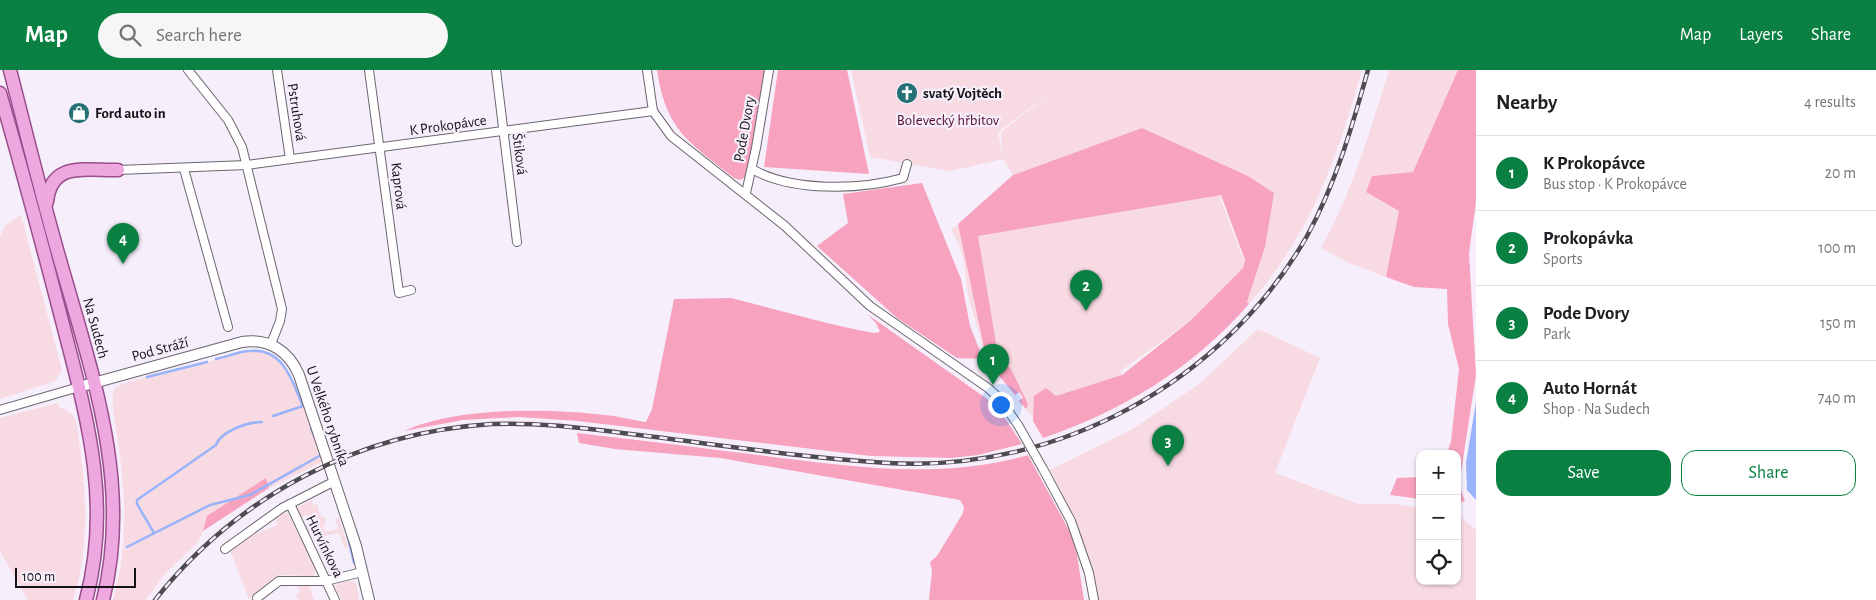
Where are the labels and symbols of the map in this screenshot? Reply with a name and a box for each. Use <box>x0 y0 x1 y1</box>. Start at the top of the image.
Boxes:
church icon: svatý Vojtěch <box>895 81 919 105</box>
street label: Pstruhová <box>285 82 308 142</box>
place label: svatý Vojtěch <box>923 86 1002 101</box>
street label: Pode Dvory <box>731 95 758 163</box>
shop icon: Ford auto in <box>67 101 91 125</box>
place label: Ford auto in <box>95 106 166 121</box>
street label: K Prokopávce <box>409 113 488 138</box>
park label: Bolevecký hřbitov <box>897 113 1000 128</box>
street label: Štiková <box>509 132 531 176</box>
street label: Kaprová <box>388 162 409 211</box>
pin: 4 <box>107 223 139 264</box>
pin: 2 <box>1070 270 1102 311</box>
street label: Na Sudech <box>80 296 111 360</box>
street label: Pod Stráží <box>130 335 190 364</box>
pin: 1 <box>977 344 1009 385</box>
street label: U Velkého rybníka <box>303 364 352 468</box>
your location <box>988 392 1014 418</box>
pin: 3 <box>1152 425 1184 466</box>
street label: Hurvínkova <box>303 513 346 580</box>
scale bar <box>15 565 136 588</box>

